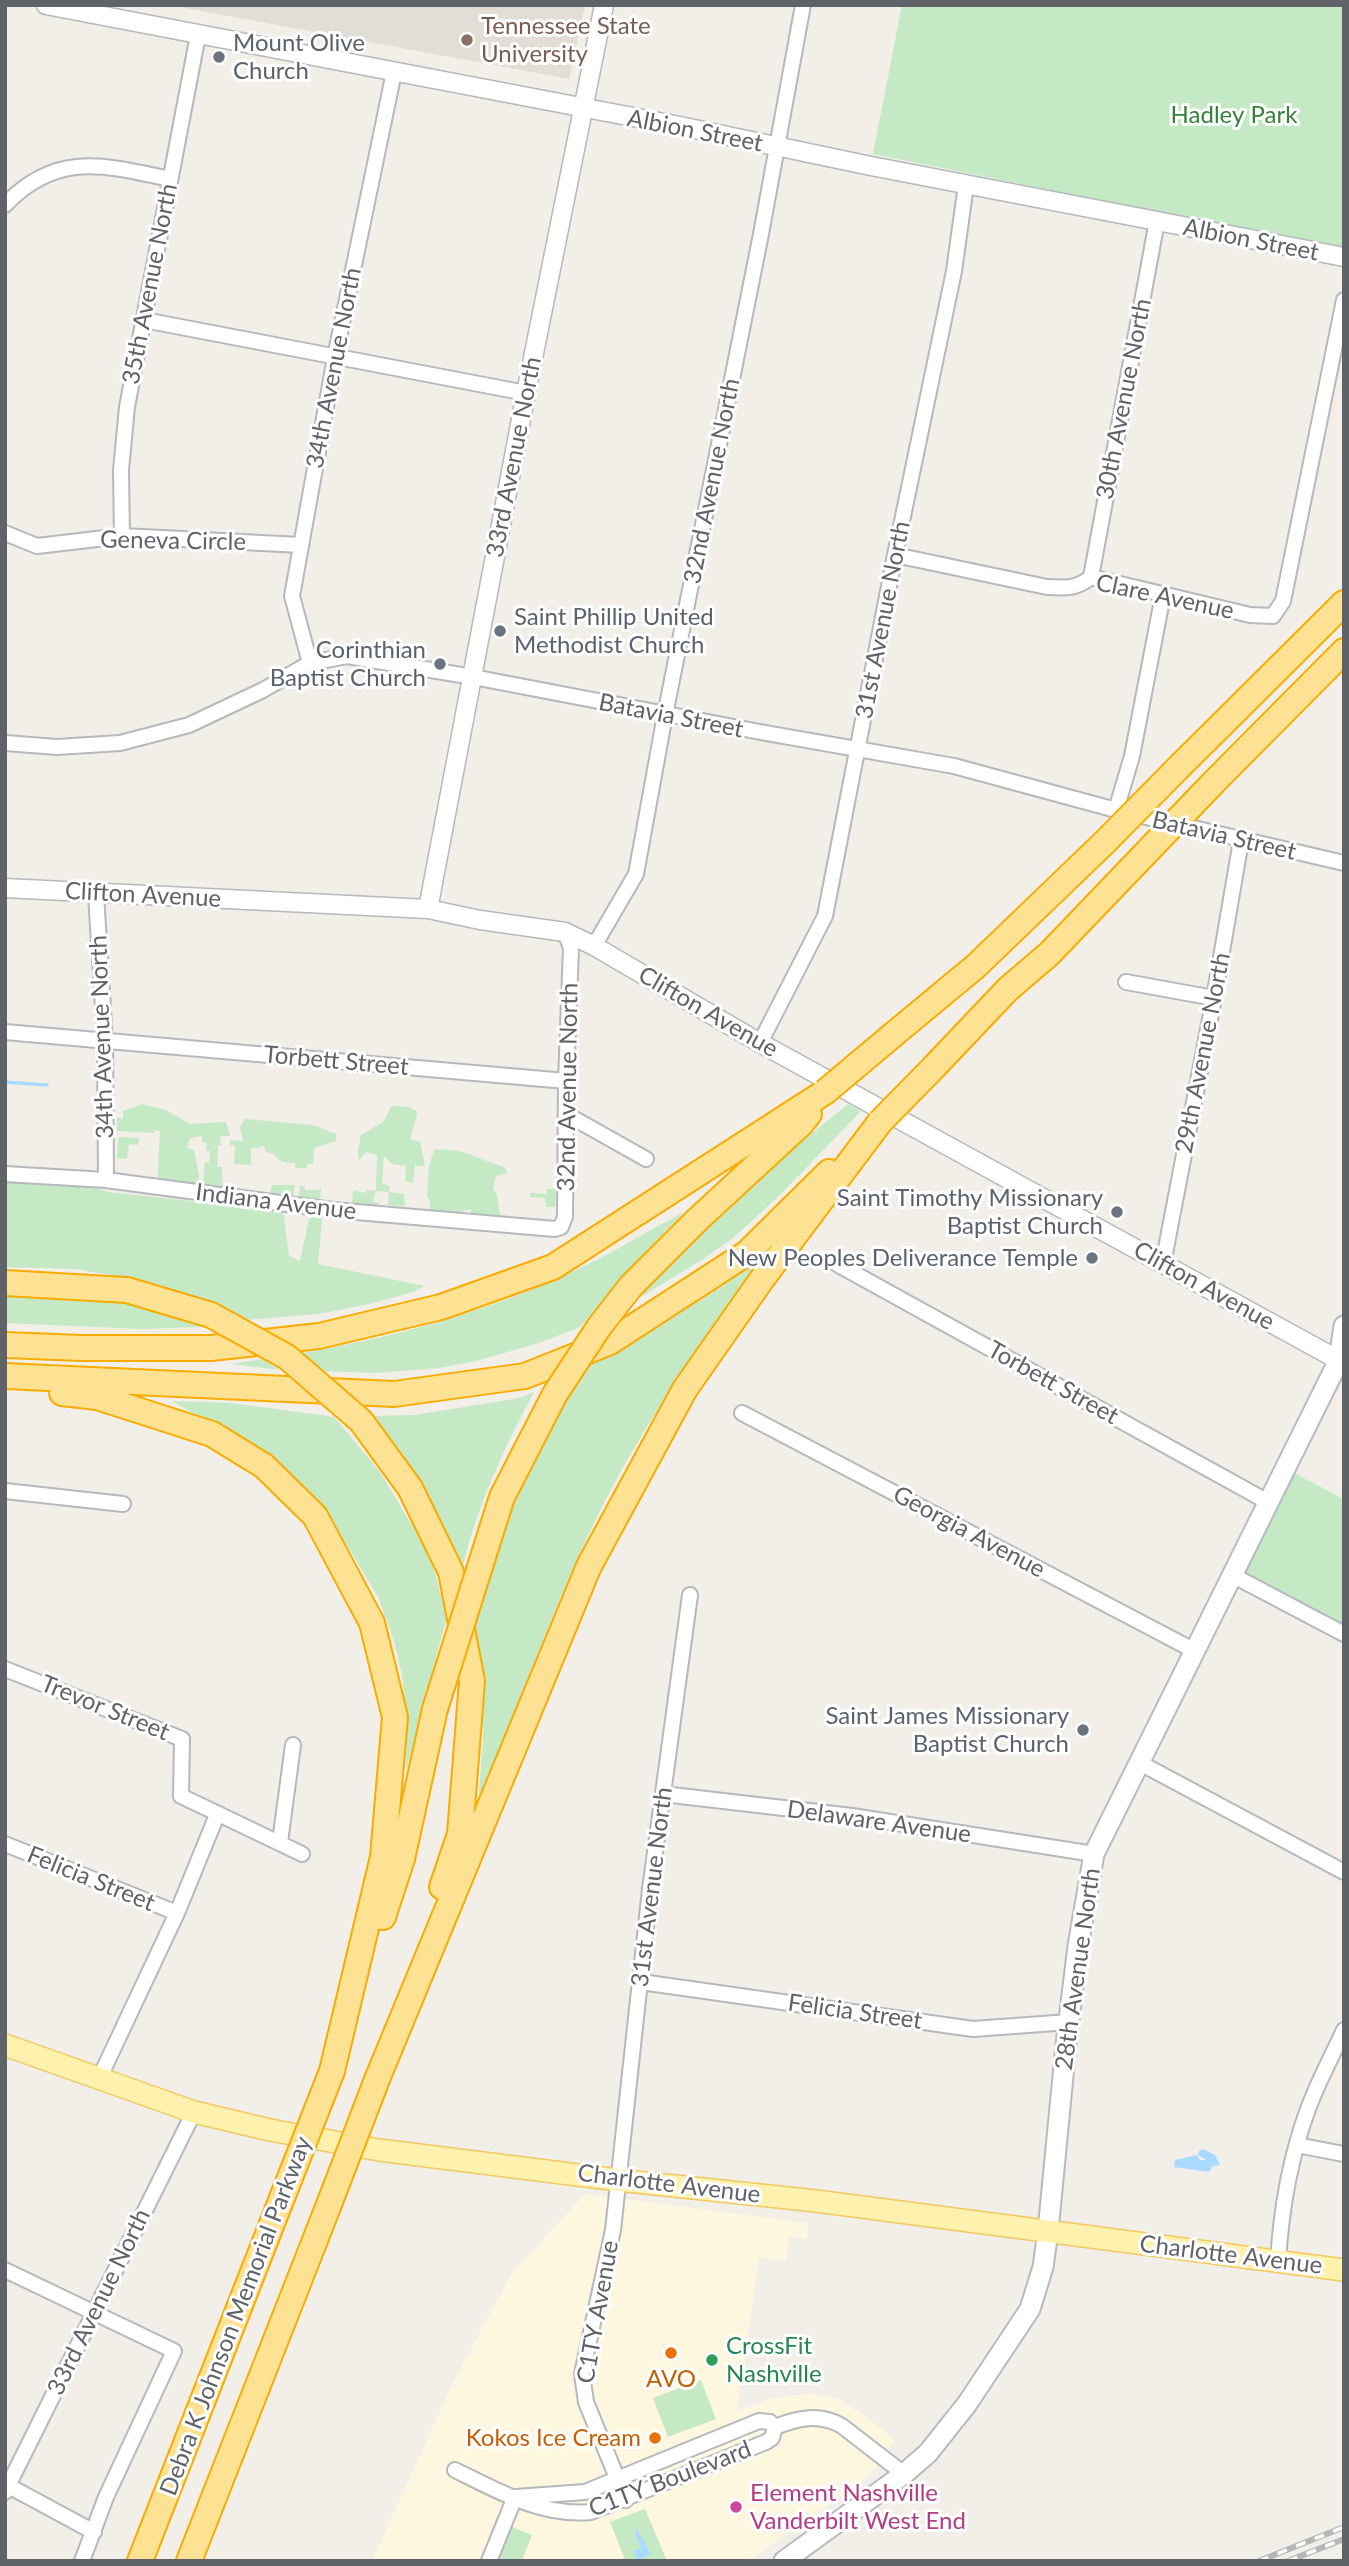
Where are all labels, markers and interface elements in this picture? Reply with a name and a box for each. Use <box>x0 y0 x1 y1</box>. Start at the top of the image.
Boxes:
place label: Tennessee State University <box>481 12 651 68</box>
place label: Mount Olive Church <box>233 29 365 85</box>
marker: Tennessee State University <box>459 32 475 48</box>
marker: Mount Olive Church <box>211 49 227 65</box>
park label: Hadley Park <box>1171 101 1297 129</box>
street label: Albion Street <box>625 104 765 158</box>
street label: 35th Avenue North <box>116 181 184 387</box>
street label: Albion Street <box>1181 213 1321 267</box>
street label: 34th Avenue North <box>300 265 368 471</box>
street label: 30th Avenue North <box>1090 296 1158 502</box>
street label: 33rd Avenue North <box>480 354 548 560</box>
street label: 32nd Avenue North <box>678 376 746 586</box>
street label: 31st Avenue North <box>850 519 916 721</box>
street label: Geneva Circle <box>100 525 246 557</box>
street label: Clare Avenue <box>1093 568 1237 626</box>
place label: Saint Phillip United Methodist Church <box>514 603 714 659</box>
marker: Saint Phillip United Methodist Church <box>492 623 508 639</box>
place label: Corinthian Baptist Church <box>270 636 426 692</box>
marker: Corinthian Baptist Church <box>432 656 448 672</box>
street label: Batavia Street <box>596 688 746 744</box>
street label: Batavia Street <box>1149 805 1299 867</box>
street label: Clifton Avenue <box>64 877 222 913</box>
street label: 34th Avenue North <box>84 935 120 1139</box>
street label: 29th Avenue North <box>1169 950 1237 1156</box>
street label: Clifton Avenue <box>633 960 783 1064</box>
street label: 32nd Avenue North <box>552 982 584 1192</box>
street label: Torbett Street <box>262 1040 410 1082</box>
street label: Indiana Avenue <box>194 1178 358 1226</box>
place label: Saint Timothy Missionary Baptist Church <box>837 1184 1103 1240</box>
marker: Saint Timothy Missionary Baptist Church <box>1109 1204 1125 1220</box>
street label: Clifton Avenue <box>1129 1235 1279 1337</box>
place label: New Peoples Deliverance Temple <box>728 1244 1078 1272</box>
marker: New Peoples Deliverance Temple <box>1084 1250 1100 1266</box>
street label: Torbett Street <box>982 1335 1124 1431</box>
street label: Georgia Avenue <box>888 1480 1050 1584</box>
street label: Trevor Street <box>37 1669 173 1747</box>
place label: Saint James Missionary Baptist Church <box>826 1702 1069 1758</box>
marker: Saint James Missionary Baptist Church <box>1075 1722 1091 1738</box>
street label: 31st Avenue North <box>625 1786 679 1988</box>
street label: Delaware Avenue <box>785 1795 973 1849</box>
street label: Felicia Street <box>23 1840 159 1918</box>
street label: 28th Avenue North <box>1050 1866 1106 2072</box>
street label: Felicia Street <box>786 1988 924 2036</box>
street label: Debra K Johnson Memorial Parkway <box>154 2132 318 2500</box>
street label: Charlotte Avenue <box>576 2159 762 2209</box>
street label: 33rd Avenue North <box>41 2204 157 2400</box>
street label: Charlotte Avenue <box>1138 2230 1324 2280</box>
street label: C1TY Avenue <box>571 2238 625 2386</box>
place label: CrossFit Nashville <box>726 2332 822 2388</box>
marker: AVO <box>663 2345 679 2361</box>
marker: CrossFit Nashville <box>704 2352 720 2368</box>
place label: AVO <box>646 2365 696 2393</box>
place label: Kokos Ice Cream <box>466 2424 641 2452</box>
marker: Kokos Ice Cream <box>647 2430 663 2446</box>
street label: C1TY Boulevard <box>585 2435 755 2523</box>
place label: Element Nashville Vanderbilt West End <box>750 2479 966 2535</box>
marker: Element Nashville Vanderbilt West End <box>728 2499 744 2515</box>

